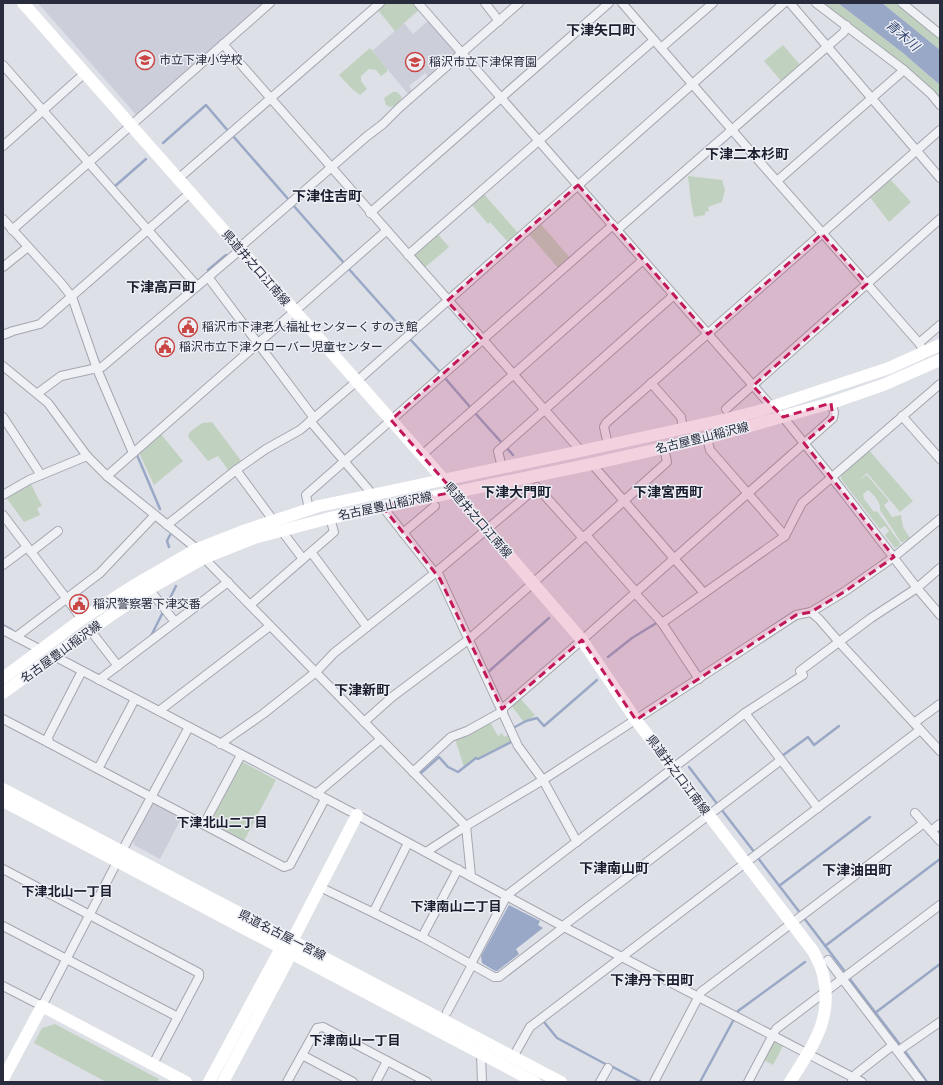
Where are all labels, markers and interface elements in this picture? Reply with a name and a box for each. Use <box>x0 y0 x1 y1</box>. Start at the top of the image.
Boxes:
water label: 青木川 <box>882 16 924 56</box>
district label: 下津矢口町 <box>566 21 636 39</box>
school or university icon: 市立下津小学校 <box>134 49 156 71</box>
school or university icon: 稲沢市立下津保育園 <box>404 51 426 73</box>
place label: 市立下津小学校 <box>159 52 243 67</box>
place label: 稲沢市立下津保育園 <box>429 54 537 69</box>
district label: 下津二本杉町 <box>705 145 789 163</box>
district label: 下津住吉町 <box>292 187 362 205</box>
street label: 県道井之口江南線 <box>219 227 294 309</box>
district label: 下津高戸町 <box>126 278 196 296</box>
public building icon: 稲沢市下津老人福祉センターくすのき館 <box>177 316 199 338</box>
place label: 稲沢市下津老人福祉センターくすのき館 <box>202 319 418 334</box>
public building icon: 稲沢市立下津クローバー児童センター <box>154 336 176 358</box>
place label: 稲沢市立下津クローバー児童センター <box>179 339 383 354</box>
street label: 名古屋豊山稲沢線 <box>653 419 750 456</box>
street label: 県道井之口江南線 <box>441 479 516 561</box>
district label: 下津大門町 <box>481 483 551 501</box>
district label: 下津宮西町 <box>633 483 703 501</box>
street label: 名古屋豊山稲沢線 <box>336 488 433 523</box>
public building icon: 稲沢警察署下津交番 <box>68 593 90 615</box>
place label: 稲沢警察署下津交番 <box>93 596 201 611</box>
street label: 名古屋豊山稲沢線 <box>17 617 104 686</box>
district label: 下津新町 <box>334 681 390 699</box>
street label: 県道井之口江南線 <box>644 732 713 818</box>
district label: 下津北山二丁目 <box>176 814 268 831</box>
district label: 下津南山町 <box>579 859 649 877</box>
district label: 下津油田町 <box>822 861 892 879</box>
district label: 下津北山一丁目 <box>21 883 113 900</box>
district label: 下津南山二丁目 <box>410 898 502 915</box>
street label: 県道名古屋一宮線 <box>236 906 328 963</box>
district label: 下津丹下田町 <box>610 971 694 989</box>
district label: 下津南山一丁目 <box>309 1032 401 1049</box>

